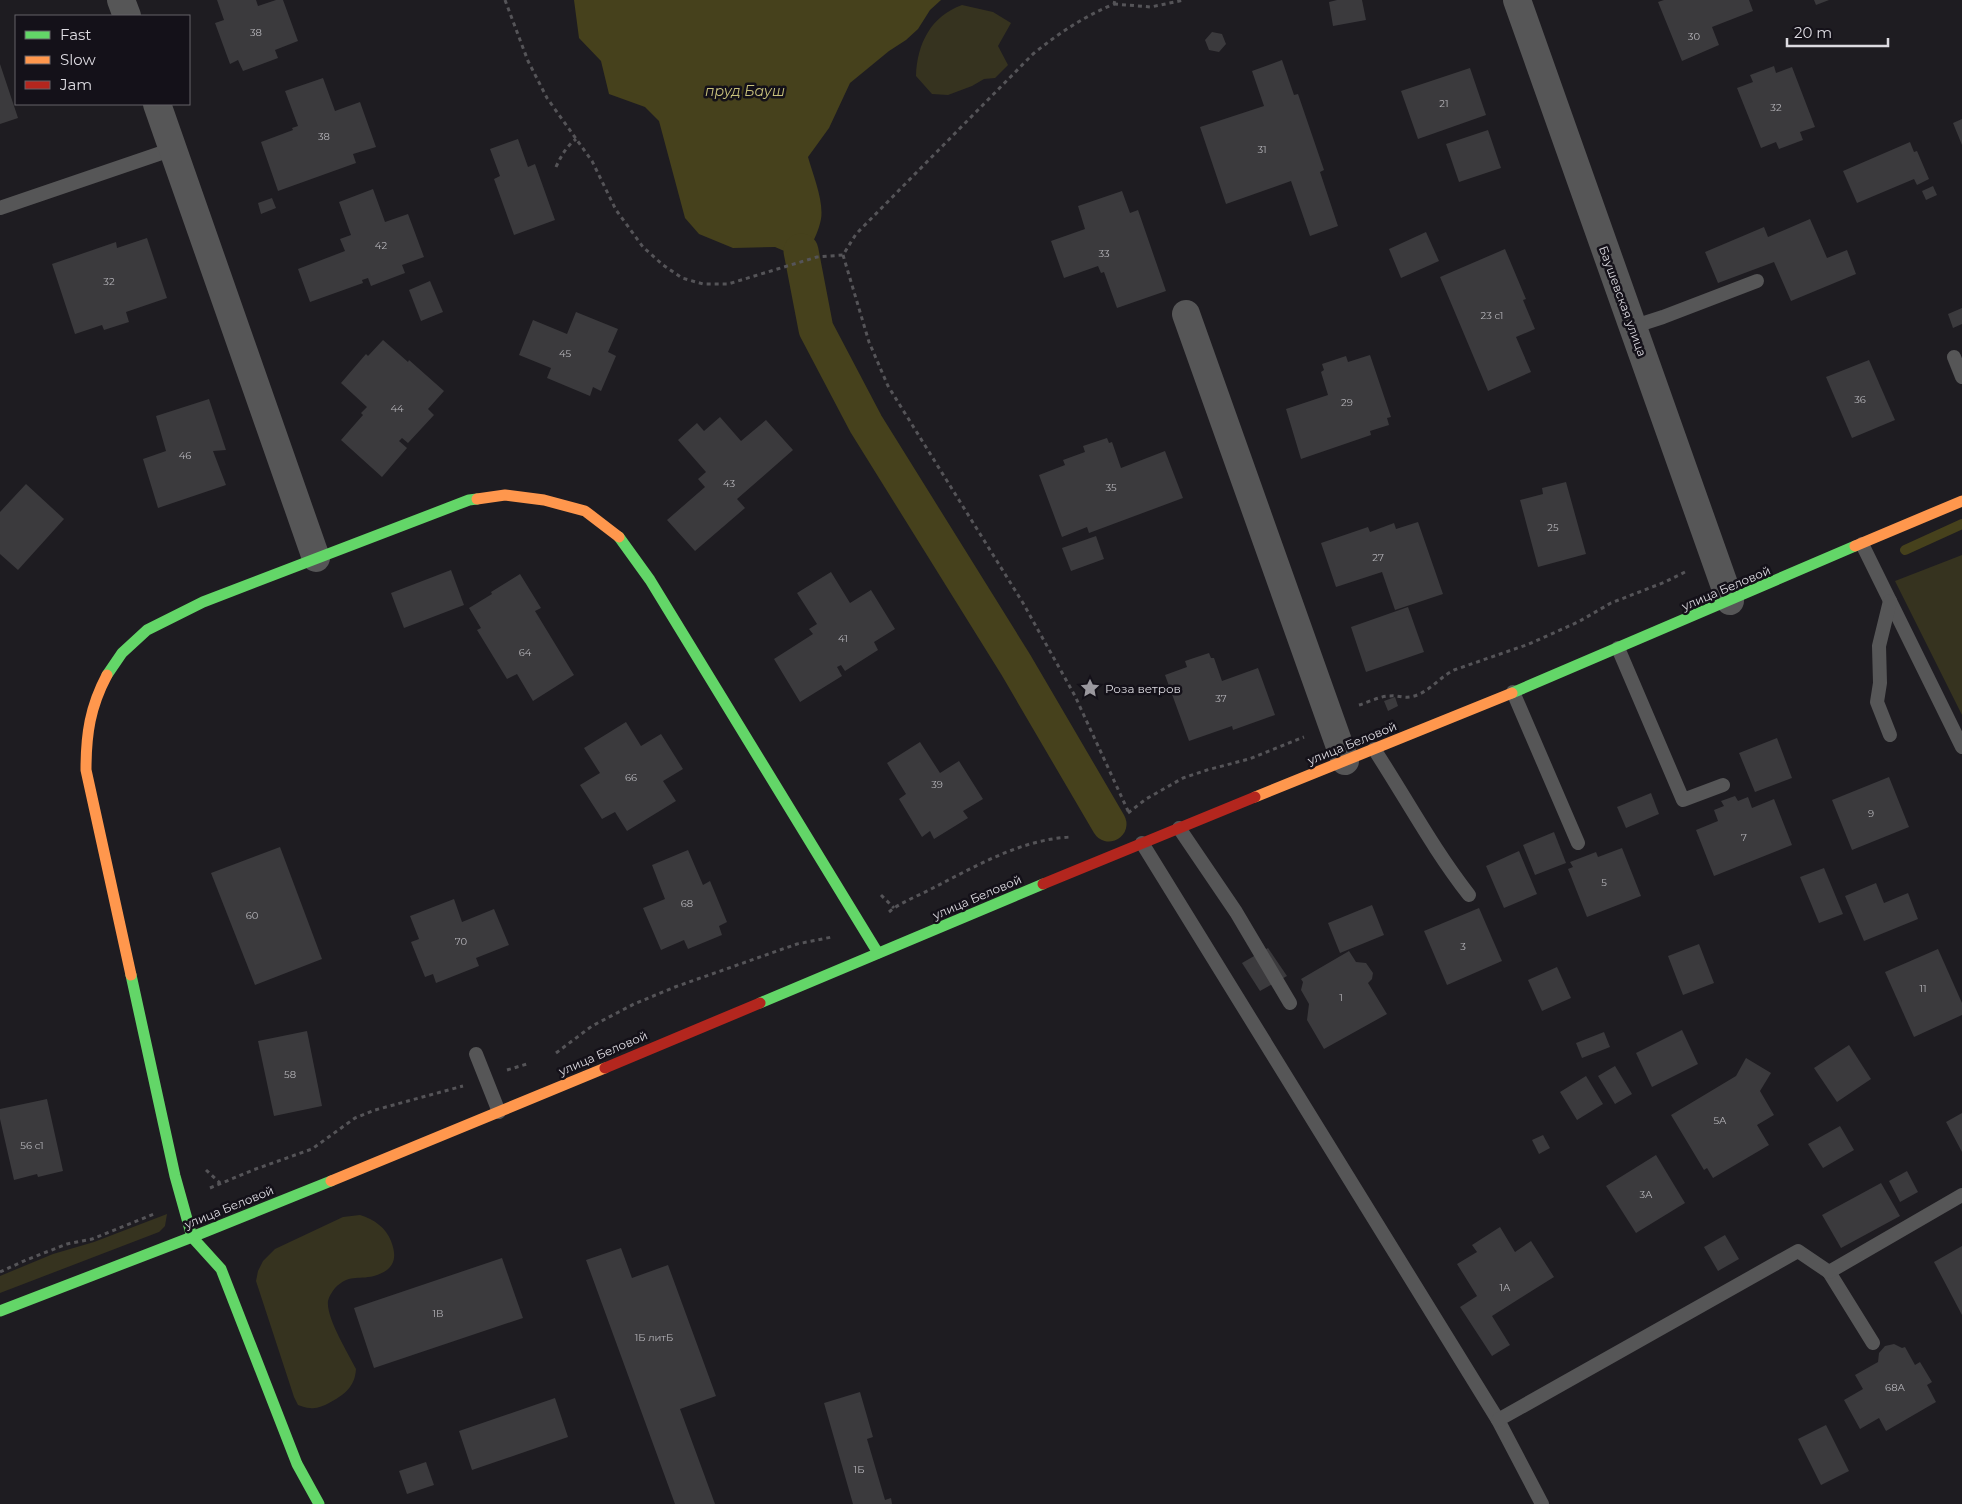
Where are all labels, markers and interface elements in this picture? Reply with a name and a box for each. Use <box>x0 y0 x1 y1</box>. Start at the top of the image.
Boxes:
legend <box>15 15 190 105</box>
scale bar <box>1787 15 1888 47</box>
text: 20 m <box>1794 23 1832 42</box>
text: Fast <box>60 25 91 44</box>
house number: 38 <box>250 26 262 39</box>
house number: 30 <box>1688 30 1701 43</box>
text: Slow <box>60 50 96 69</box>
text: Jam <box>59 75 92 94</box>
water label: пруд Бауш <box>705 82 785 100</box>
house number: 21 <box>1439 97 1449 110</box>
house number: 32 <box>1770 101 1782 114</box>
house number: 38 <box>318 130 330 143</box>
house number: 31 <box>1257 143 1267 156</box>
house number: 42 <box>375 239 387 252</box>
street label: Баушевская улица <box>1596 244 1650 358</box>
house number: 33 <box>1098 247 1110 260</box>
house number: 32 <box>103 275 115 288</box>
house number: 23 с1 <box>1481 309 1503 322</box>
house number: 45 <box>559 347 571 360</box>
house number: 36 <box>1854 393 1866 406</box>
house number: 29 <box>1341 396 1353 409</box>
house number: 44 <box>390 402 404 415</box>
house number: 46 <box>179 449 191 462</box>
house number: 43 <box>723 477 735 490</box>
house number: 35 <box>1105 481 1117 494</box>
house number: 25 <box>1547 521 1559 534</box>
house number: 27 <box>1372 551 1384 564</box>
street label: улица Беловой <box>1678 563 1773 614</box>
house number: 41 <box>838 632 848 645</box>
house number: 64 <box>519 646 532 659</box>
place icon: Роза ветров <box>1079 677 1101 699</box>
place label: Роза ветров <box>1105 681 1181 696</box>
house number: 37 <box>1215 692 1227 705</box>
street label: улица Беловой <box>1304 718 1399 768</box>
house number: 66 <box>625 771 637 784</box>
house number: 39 <box>931 778 943 791</box>
house number: 9 <box>1868 807 1874 820</box>
house number: 7 <box>1741 831 1747 844</box>
street label: улица Беловой <box>929 872 1024 923</box>
house number: 5 <box>1601 876 1607 889</box>
house number: 68 <box>681 897 693 910</box>
house number: 60 <box>246 909 259 922</box>
house number: 70 <box>455 935 468 948</box>
house number: 3 <box>1460 940 1466 953</box>
house number: 11 <box>1919 982 1927 995</box>
house number: 1 <box>1339 991 1343 1004</box>
street label: улица Беловой <box>555 1028 650 1079</box>
house number: 58 <box>284 1068 296 1081</box>
house number: 5А <box>1713 1114 1727 1127</box>
house number: 56 с1 <box>20 1139 44 1152</box>
street label: улица Беловой <box>181 1182 276 1232</box>
house number: 3А <box>1639 1188 1653 1201</box>
house number: 1А <box>1499 1281 1511 1294</box>
house number: 1В <box>432 1307 444 1320</box>
house number: 1Б литБ <box>635 1331 673 1344</box>
house number: 68А <box>1885 1381 1905 1394</box>
house number: 1Б <box>854 1463 864 1476</box>

